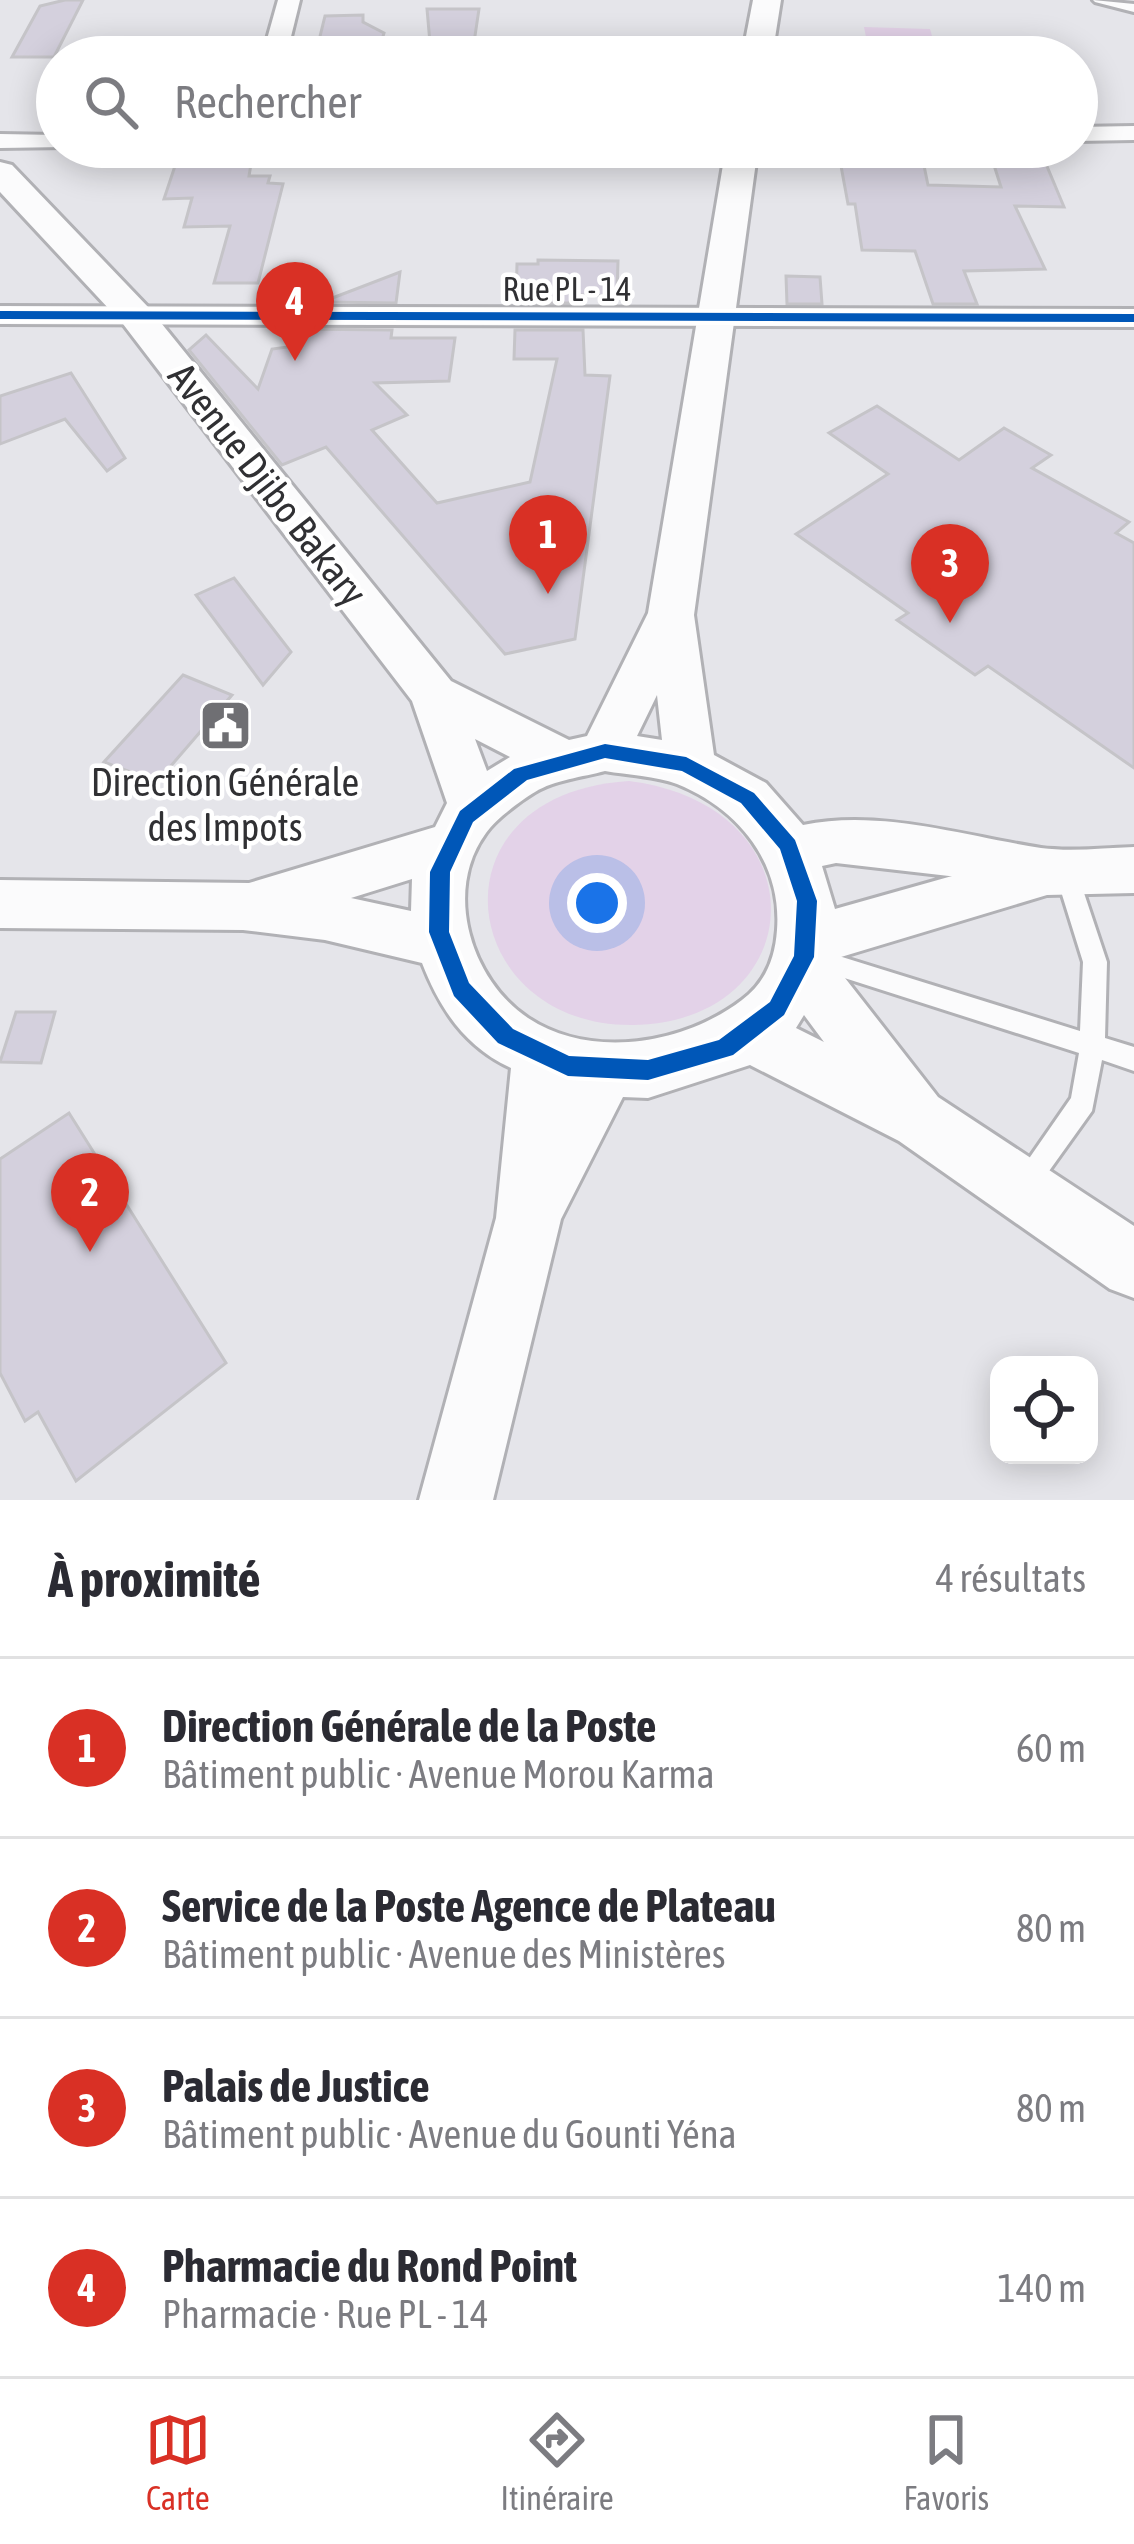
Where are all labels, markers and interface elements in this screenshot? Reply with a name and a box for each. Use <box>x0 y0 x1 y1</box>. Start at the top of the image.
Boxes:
search box <box>36 36 1098 168</box>
icon: search <box>78 69 144 135</box>
text: Rechercher <box>174 76 361 128</box>
pin: 4 <box>256 262 334 361</box>
street label: Rue PL - 14 <box>502 270 632 308</box>
street label: Avenue Djibo Bakary <box>160 354 376 614</box>
pin: 1 <box>509 495 587 594</box>
pin: 3 <box>911 524 989 623</box>
public building icon: Direction Générale des Impots <box>197 697 253 753</box>
place label: Direction Générale des Impots <box>91 760 359 849</box>
your location <box>567 873 627 933</box>
pin: 2 <box>51 1153 129 1252</box>
map controls <box>990 1356 1098 1464</box>
button: locate <box>990 1356 1098 1464</box>
text: À proximité <box>48 1549 261 1608</box>
text: 4 résultats <box>936 1556 1086 1600</box>
text: Direction Générale de la Poste <box>162 1700 657 1752</box>
text: 1 <box>78 1726 96 1770</box>
text: 60 m <box>1016 1726 1086 1770</box>
text: Bâtiment public · Avenue Morou Karma <box>162 1752 715 1796</box>
text: Service de la Poste Agence de Plateau <box>162 1880 776 1932</box>
text: 2 <box>78 1906 96 1950</box>
text: 80 m <box>1016 1906 1086 1950</box>
text: Bâtiment public · Avenue des Ministères <box>162 1932 726 1976</box>
text: Palais de Justice <box>162 2060 430 2112</box>
text: 3 <box>78 2086 96 2130</box>
text: 80 m <box>1016 2086 1086 2130</box>
text: Bâtiment public · Avenue du Gounti Yéna <box>162 2112 737 2156</box>
text: Pharmacie du Rond Point <box>162 2240 577 2292</box>
text: 4 <box>78 2266 96 2310</box>
text: 140 m <box>998 2266 1086 2310</box>
text: Pharmacie · Rue PL - 14 <box>162 2292 489 2336</box>
tab: Carte <box>145 2407 211 2517</box>
tab: Itinéraire <box>501 2407 614 2517</box>
tab: Favoris <box>903 2407 989 2517</box>

